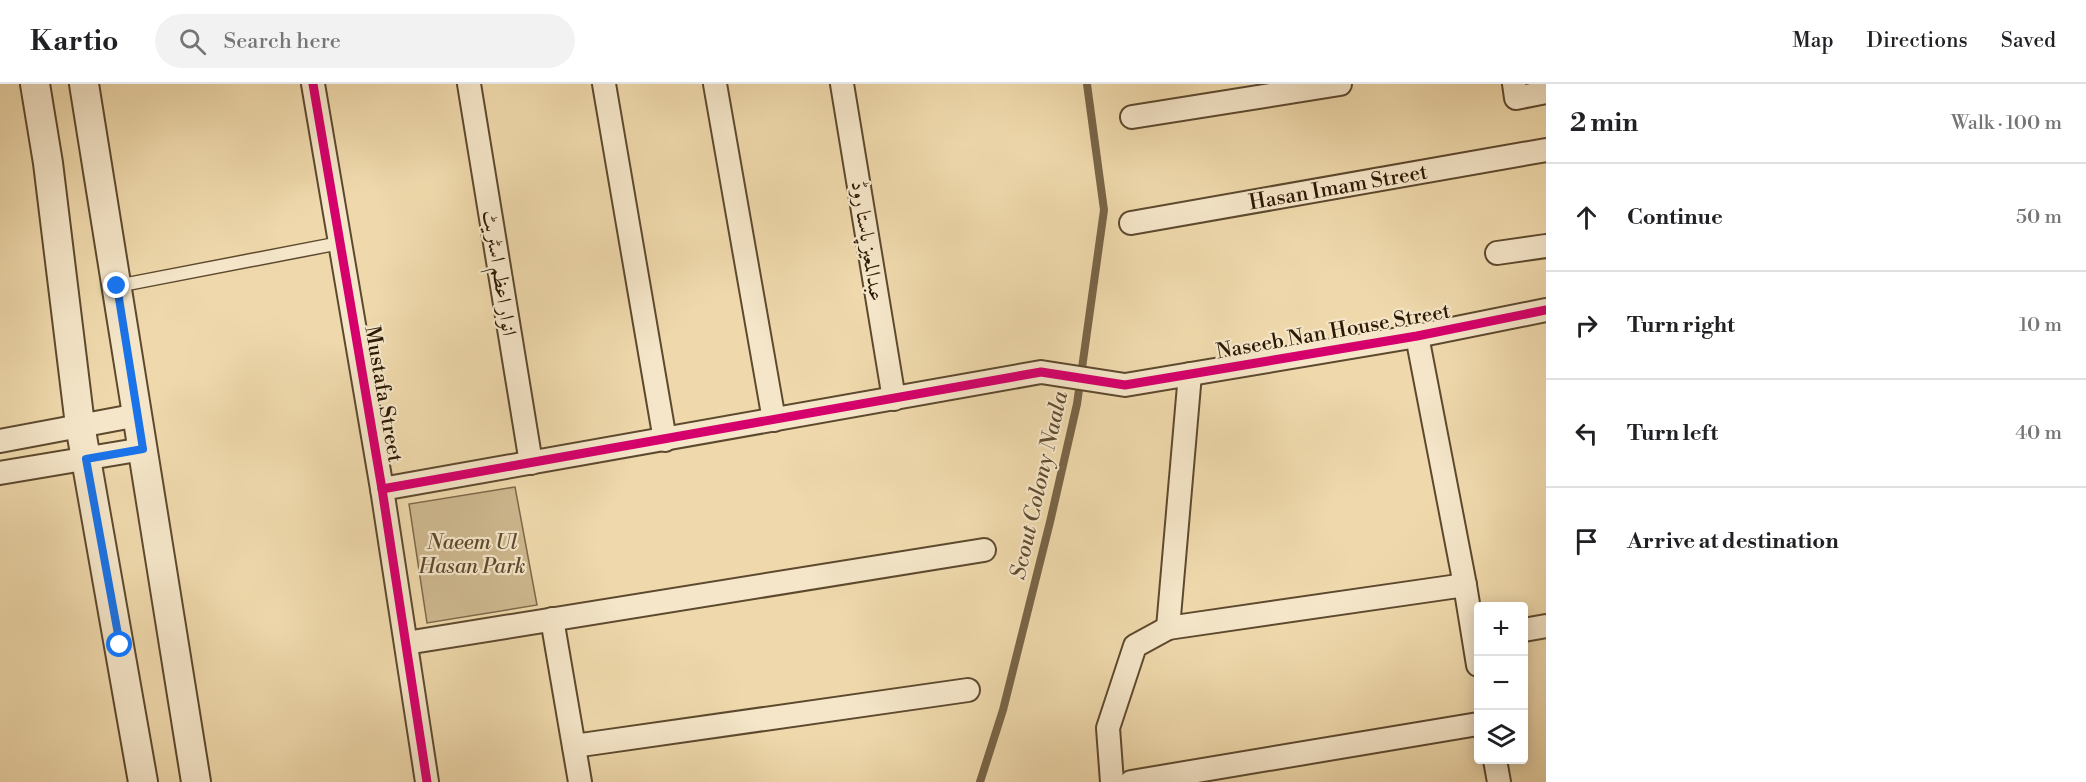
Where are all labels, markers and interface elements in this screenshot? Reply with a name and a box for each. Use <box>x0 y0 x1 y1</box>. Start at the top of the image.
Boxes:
search box <box>155 14 575 68</box>
text: Kartio <box>30 24 119 59</box>
icon: search <box>176 25 209 58</box>
text: Search here <box>224 28 341 55</box>
text: Map <box>1792 28 1834 54</box>
text: Directions <box>1867 28 1968 54</box>
text: Saved <box>2001 28 2056 54</box>
text: 2 min <box>1570 107 1638 139</box>
text: Walk · 100 m <box>1951 111 2062 136</box>
street label: Hasan Imam Street <box>1247 159 1430 216</box>
street label: عبدالمعیز پاستا روڈ <box>844 179 889 304</box>
icon: ahead <box>1570 201 1603 234</box>
text: Continue <box>1627 204 1723 231</box>
text: 50 m <box>2016 205 2062 230</box>
street label: انوار اعظم اسٹریٹ <box>470 209 522 339</box>
route end <box>103 272 129 298</box>
street label: Naseeb Nan House Street <box>1214 298 1453 365</box>
icon: right <box>1570 309 1603 342</box>
text: Turn right <box>1627 312 1735 339</box>
text: 10 m <box>2019 313 2062 338</box>
street label: Mustafa Street <box>358 324 408 465</box>
water label: Scout Colony Naala <box>1005 388 1074 582</box>
icon: left <box>1570 417 1603 450</box>
text: Turn left <box>1627 420 1718 447</box>
text: 40 m <box>2015 421 2062 446</box>
icon: arrive <box>1570 525 1603 558</box>
text: Arrive at destination <box>1627 528 1839 555</box>
park label: Naeem Ul Hasan Park <box>418 530 525 580</box>
map controls <box>1474 602 1528 764</box>
button: + <box>1474 602 1528 656</box>
route start <box>106 631 132 657</box>
button: − <box>1474 656 1528 710</box>
button: layers <box>1474 710 1528 764</box>

